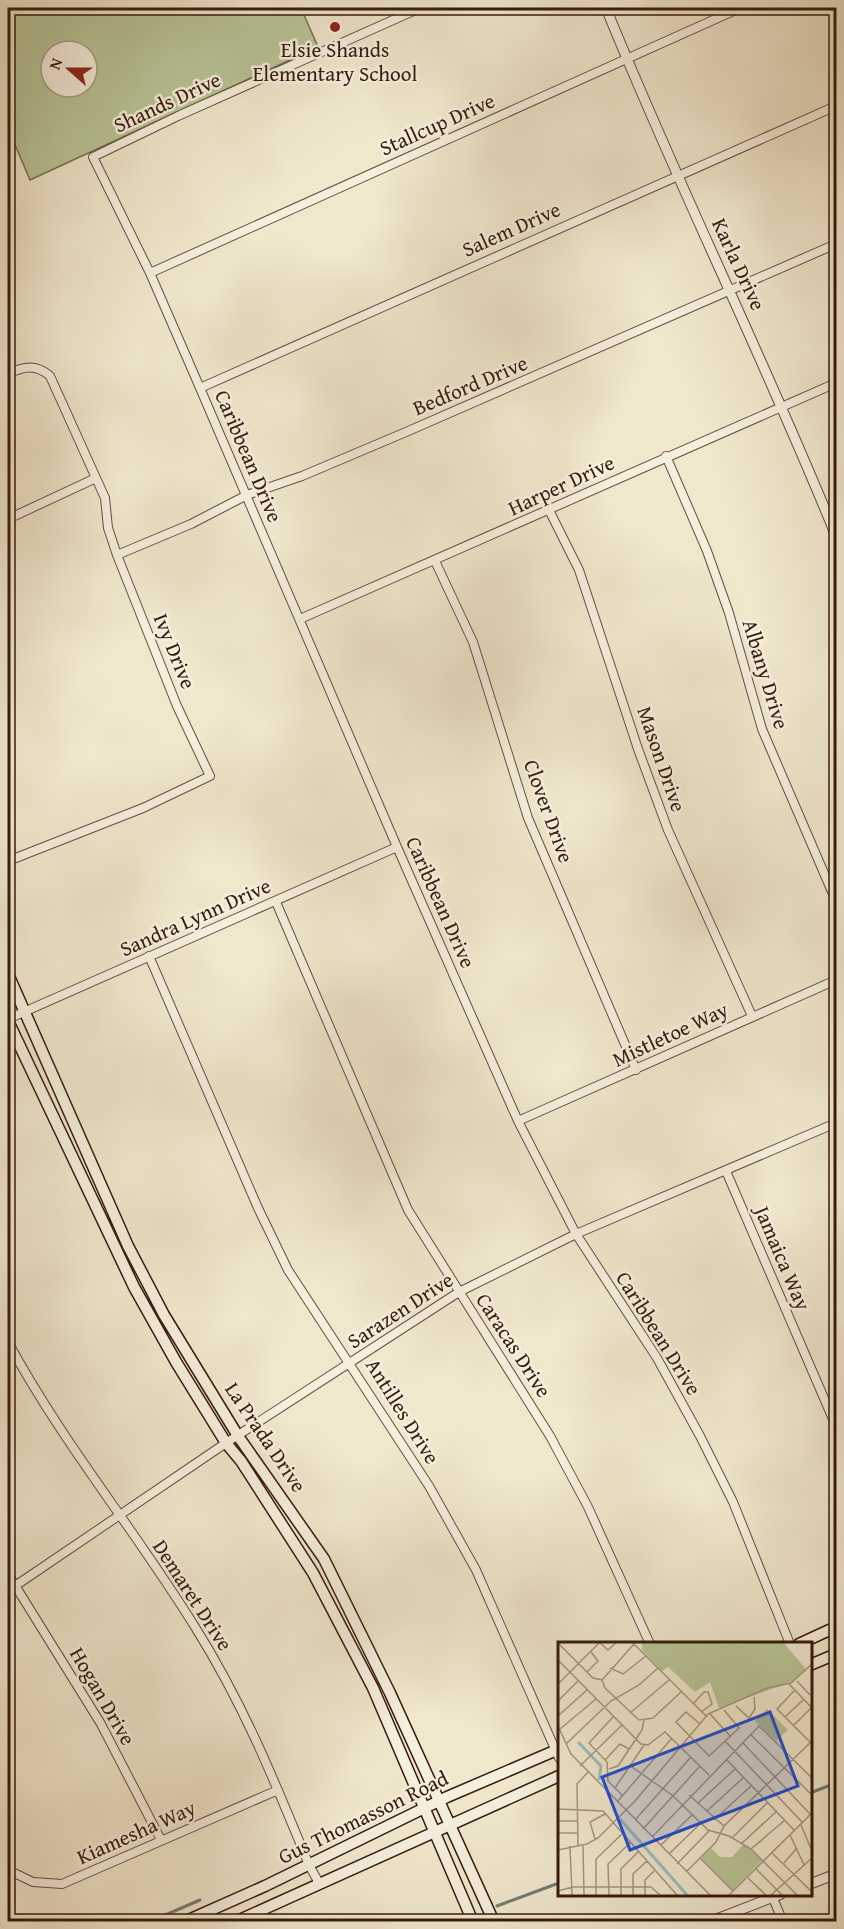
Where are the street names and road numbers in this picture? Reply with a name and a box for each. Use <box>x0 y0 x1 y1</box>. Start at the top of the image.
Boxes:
street label: Shands Drive <box>108 64 226 140</box>
street label: Stallcup Drive <box>374 85 500 163</box>
street label: Salem Drive <box>457 193 565 264</box>
street label: Karla Drive <box>704 213 774 315</box>
street label: Bedford Drive <box>408 347 532 423</box>
street label: Caribbean Drive <box>207 385 291 527</box>
street label: Harper Drive <box>503 447 619 523</box>
street label: Ivy Drive <box>146 609 204 694</box>
street label: Albany Drive <box>735 615 797 733</box>
street label: Mason Drive <box>629 702 695 816</box>
street label: Clover Drive <box>516 755 582 867</box>
street label: Caribbean Drive <box>398 831 484 973</box>
street label: Sandra Lynn Drive <box>115 870 276 964</box>
street label: Mistletoe Way <box>607 993 734 1074</box>
street label: Jamaica Way <box>746 1198 819 1316</box>
street label: Sarazen Drive <box>341 1264 459 1356</box>
street label: Caribbean Drive <box>609 1265 710 1401</box>
street label: Caracas Drive <box>469 1287 559 1403</box>
street label: Antilles Drive <box>358 1352 448 1470</box>
street label: La Prada Drive <box>218 1376 315 1499</box>
street label: Demaret Drive <box>145 1533 241 1657</box>
street label: Hogan Drive <box>62 1641 144 1751</box>
street label: Gus Thomasson Road <box>273 1762 454 1872</box>
street label: Kiamesha Way <box>72 1792 201 1872</box>

